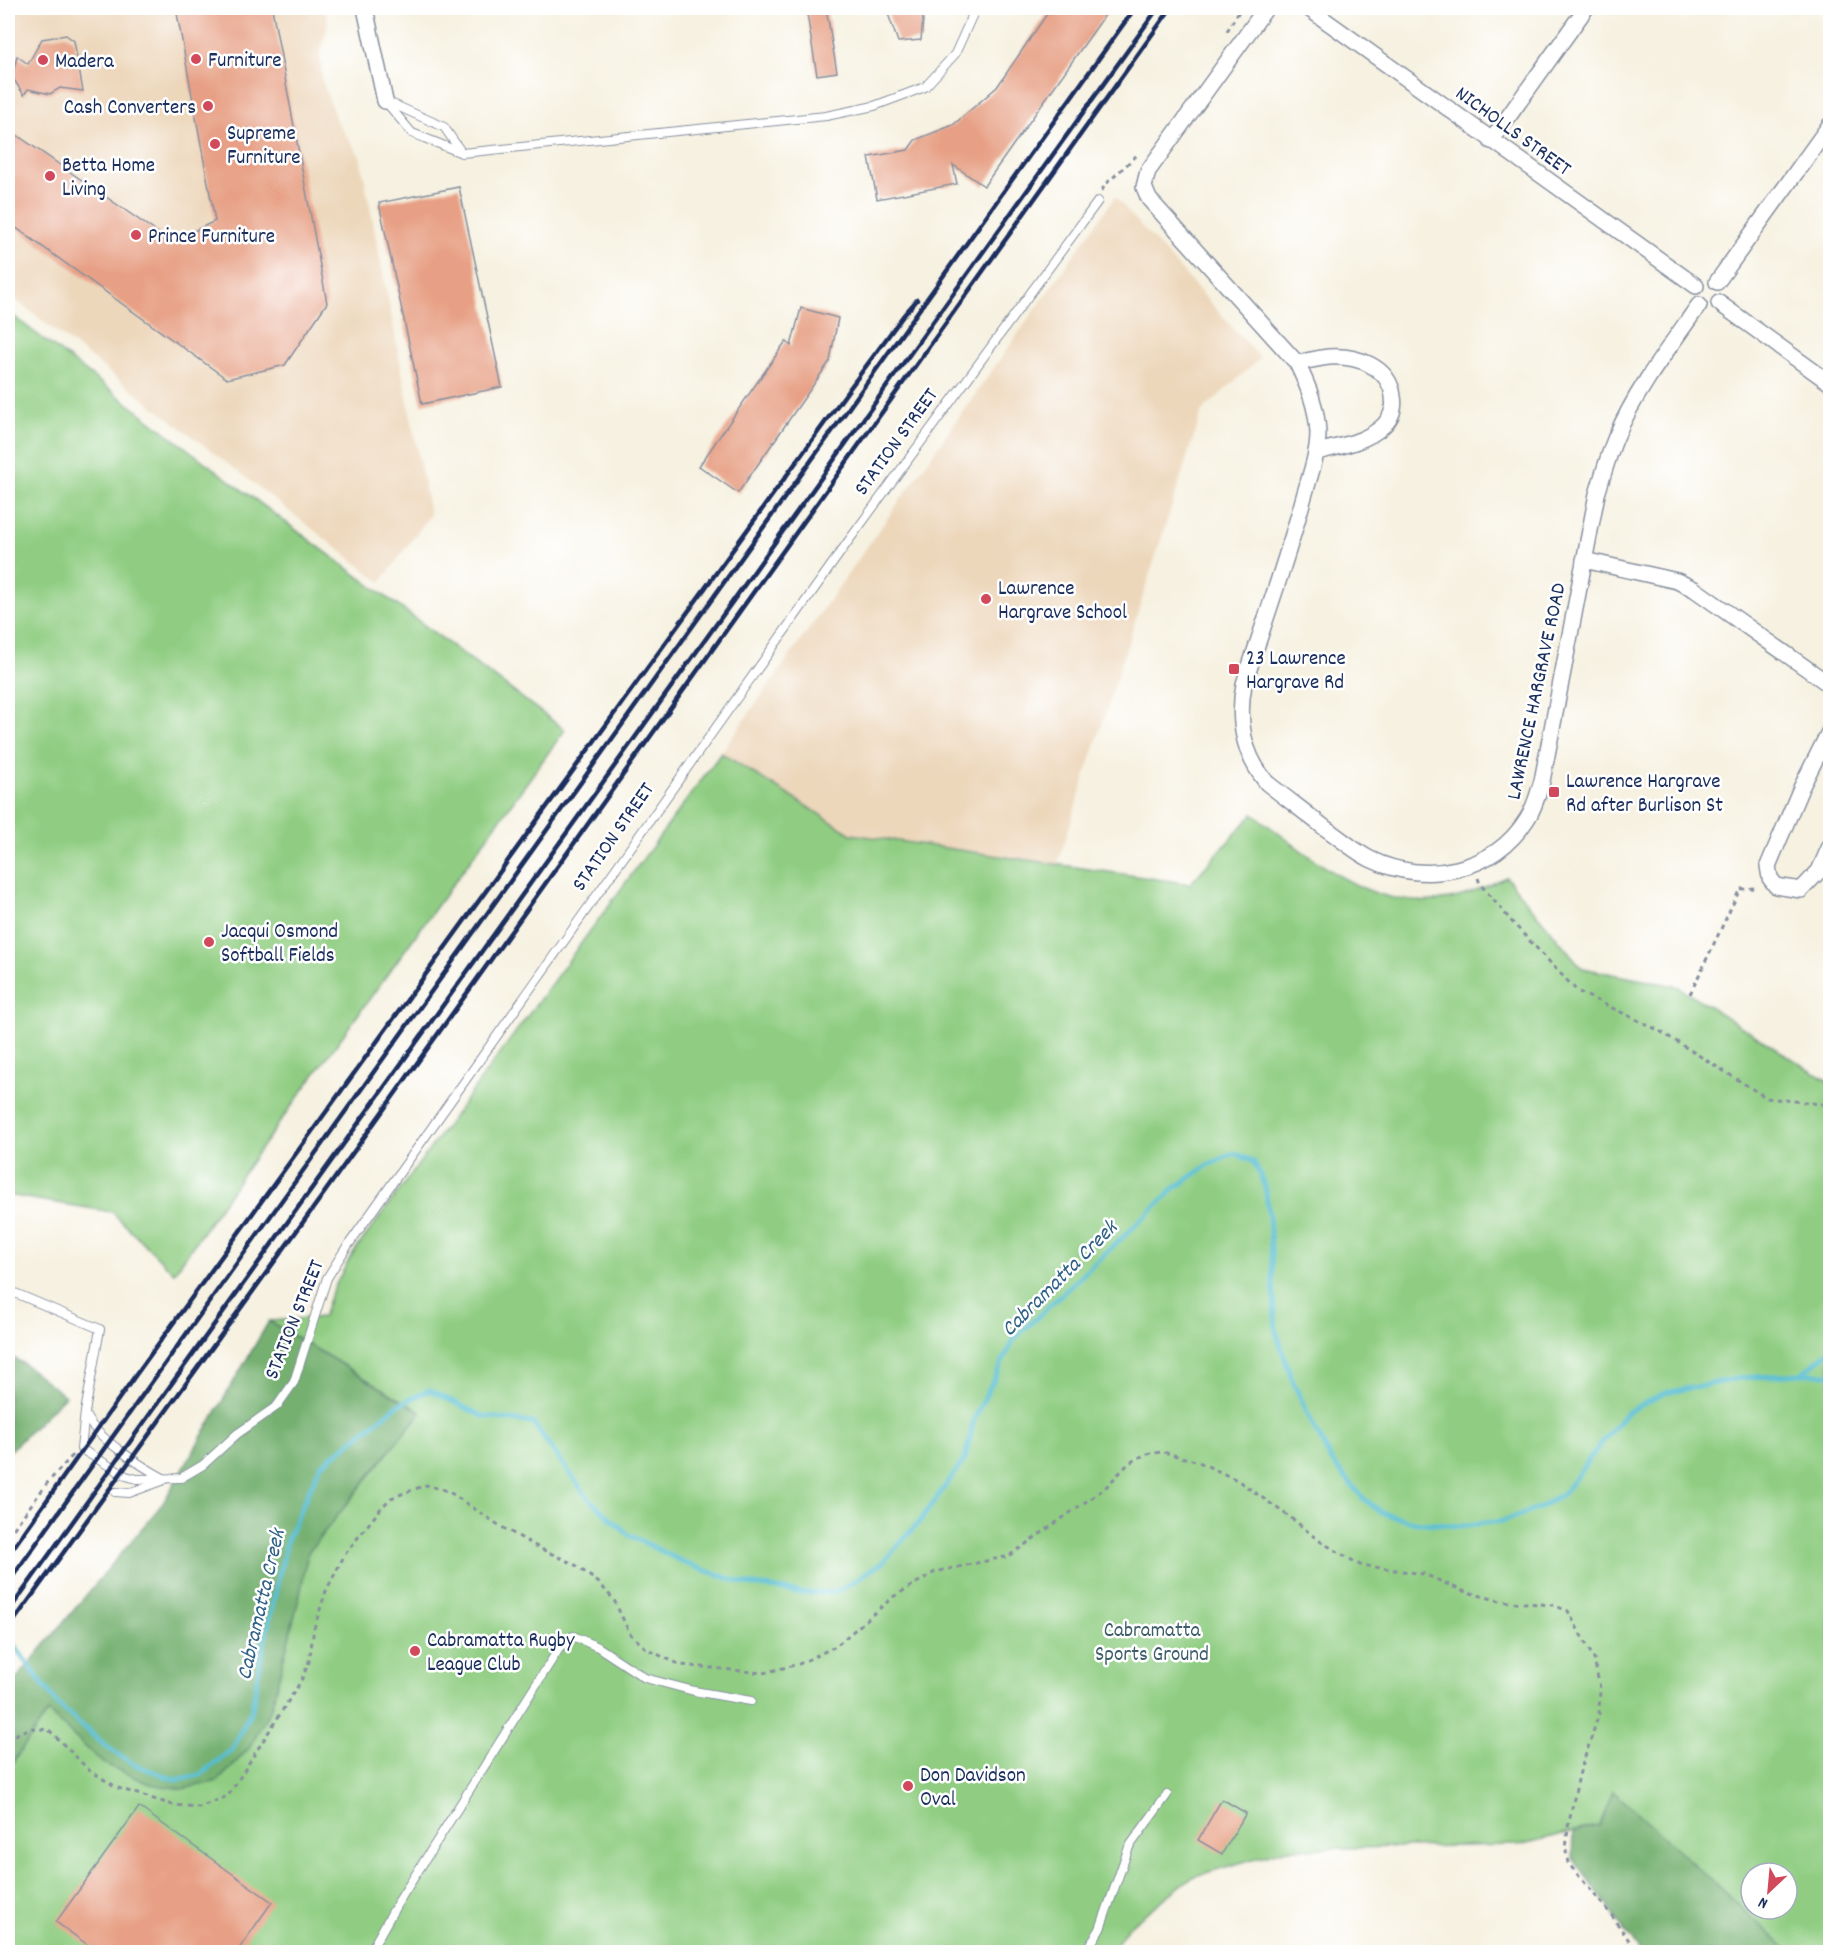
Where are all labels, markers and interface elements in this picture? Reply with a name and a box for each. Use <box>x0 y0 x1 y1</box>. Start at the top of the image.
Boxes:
place label: Furniture <box>208 47 282 77</box>
place label: Madera <box>55 48 115 78</box>
marker: Furniture <box>189 52 203 66</box>
marker: Madera <box>36 53 50 67</box>
street label: NICHOLLS STREET <box>1448 80 1577 185</box>
place label: Cash Converters <box>64 94 196 124</box>
marker: Cash Converters <box>201 99 215 113</box>
place label: Supreme Furniture <box>227 120 301 174</box>
marker: Supreme Furniture <box>208 137 222 151</box>
place label: Betta Home Living <box>62 152 155 206</box>
marker: Betta Home Living <box>43 169 57 183</box>
place label: Prince Furniture <box>148 223 275 253</box>
marker: Prince Furniture <box>129 228 143 242</box>
street label: STATION STREET <box>848 382 947 503</box>
place label: Lawrence Hargrave School <box>998 575 1127 629</box>
street label: LAWRENCE HARGRAVE ROAD <box>1500 580 1576 803</box>
marker: Lawrence Hargrave School <box>979 592 993 606</box>
place label: 23 Lawrence Hargrave Rd <box>1246 645 1346 699</box>
marker: 23 Lawrence Hargrave Rd <box>1227 662 1241 676</box>
place label: Lawrence Hargrave Rd after Burlison St <box>1566 768 1723 822</box>
street label: STATION STREET <box>566 777 663 898</box>
marker: Lawrence Hargrave Rd after Burlison St <box>1547 785 1561 799</box>
place label: Jacqui Osmond Softball Fields <box>221 918 338 972</box>
marker: Jacqui Osmond Softball Fields <box>202 935 216 949</box>
water label: Cabramatta Creek <box>995 1213 1127 1345</box>
street label: STATION STREET <box>258 1255 334 1384</box>
water label: Cabramatta Creek <box>230 1525 295 1683</box>
park label: Cabramatta Sports Ground <box>1095 1617 1209 1671</box>
place label: Cabramatta Rugby League Club <box>427 1627 575 1681</box>
marker: Cabramatta Rugby League Club <box>408 1644 422 1658</box>
place label: Don Davidson Oval <box>920 1762 1026 1816</box>
marker: Don Davidson Oval <box>901 1779 915 1793</box>
north arrow <box>1739 1861 1799 1921</box>
text: N <box>1755 1890 1772 1914</box>

